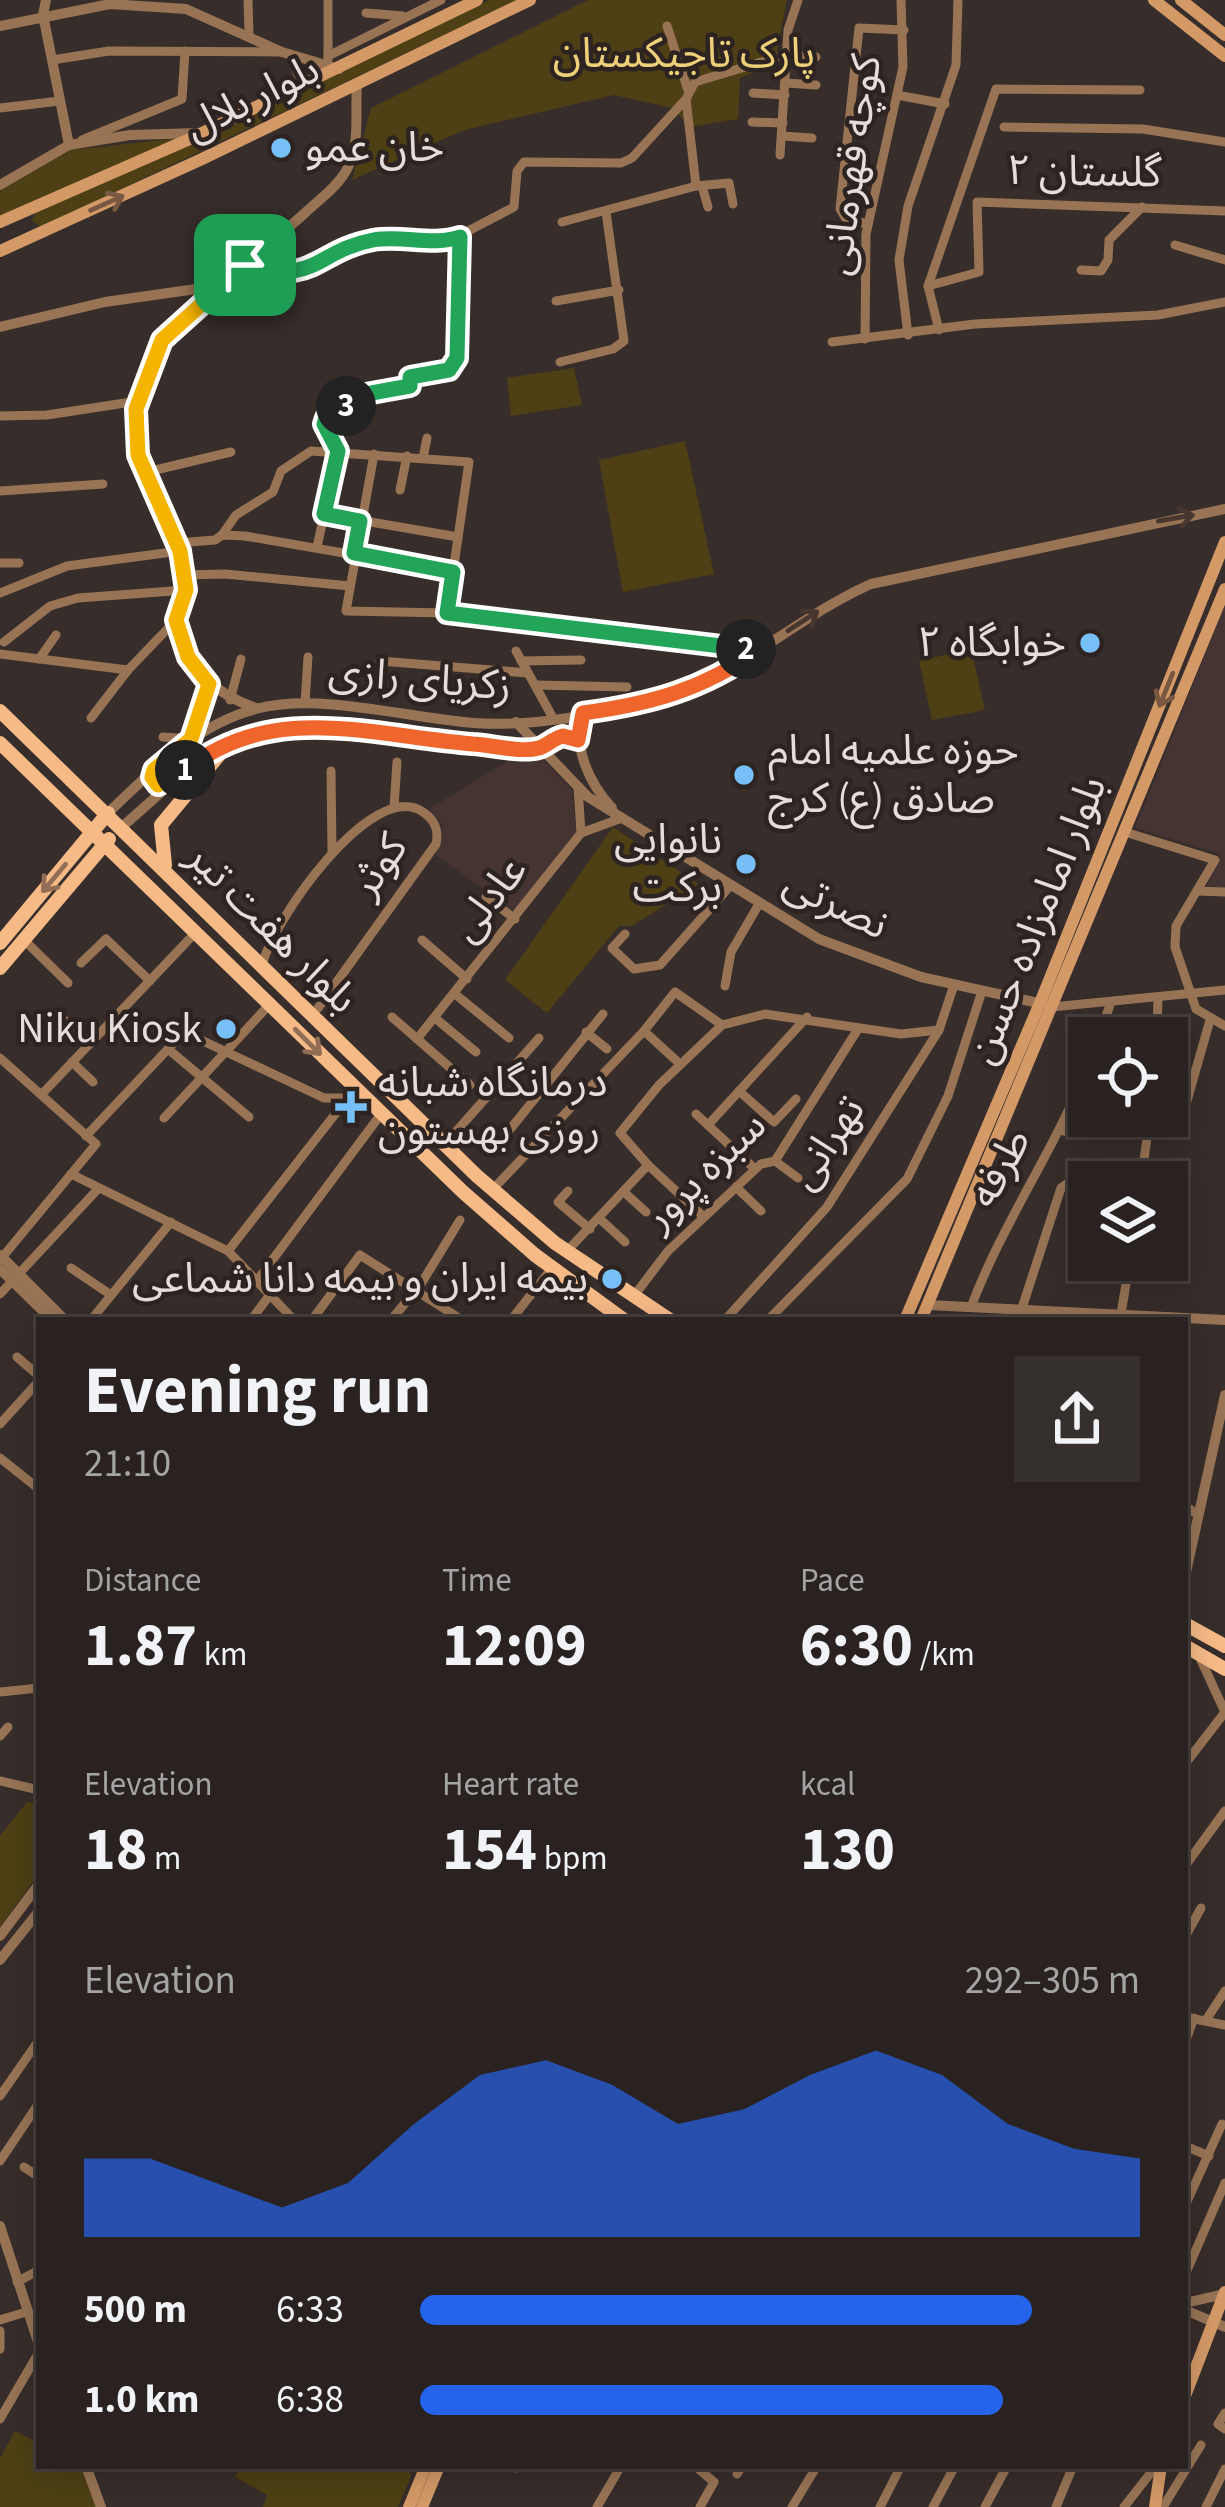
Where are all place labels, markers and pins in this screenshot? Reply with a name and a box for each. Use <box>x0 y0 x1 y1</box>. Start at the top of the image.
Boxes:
place label: خان عمو <box>305 118 444 178</box>
marker: خان عمو <box>268 135 294 161</box>
pin <box>194 214 296 316</box>
pin: 3 <box>316 376 376 436</box>
place label: خوابگاه ۲ <box>917 613 1066 673</box>
pin: 2 <box>716 619 776 679</box>
marker: خوابگاه ۲ <box>1077 630 1103 656</box>
place label: حوزه علمیه امام صادق (ع) کرج <box>768 721 1019 829</box>
pin: 1 <box>155 740 215 800</box>
marker: حوزه علمیه امام صادق (ع) کرج <box>731 762 757 788</box>
place label: نانوایی برکت <box>614 810 722 918</box>
marker: نانوایی برکت <box>733 851 759 877</box>
place label: Niku Kiosk <box>17 999 202 1059</box>
marker: Niku Kiosk <box>213 1016 239 1042</box>
place label: درمانگاه شبانه روزی بهستون <box>378 1053 608 1161</box>
marker: درمانگاه شبانه روزی بهستون <box>335 1091 367 1123</box>
place label: بیمه ایران و بیمه دانا شماعی <box>132 1249 588 1309</box>
marker: بیمه ایران و بیمه دانا شماعی <box>599 1266 625 1292</box>

